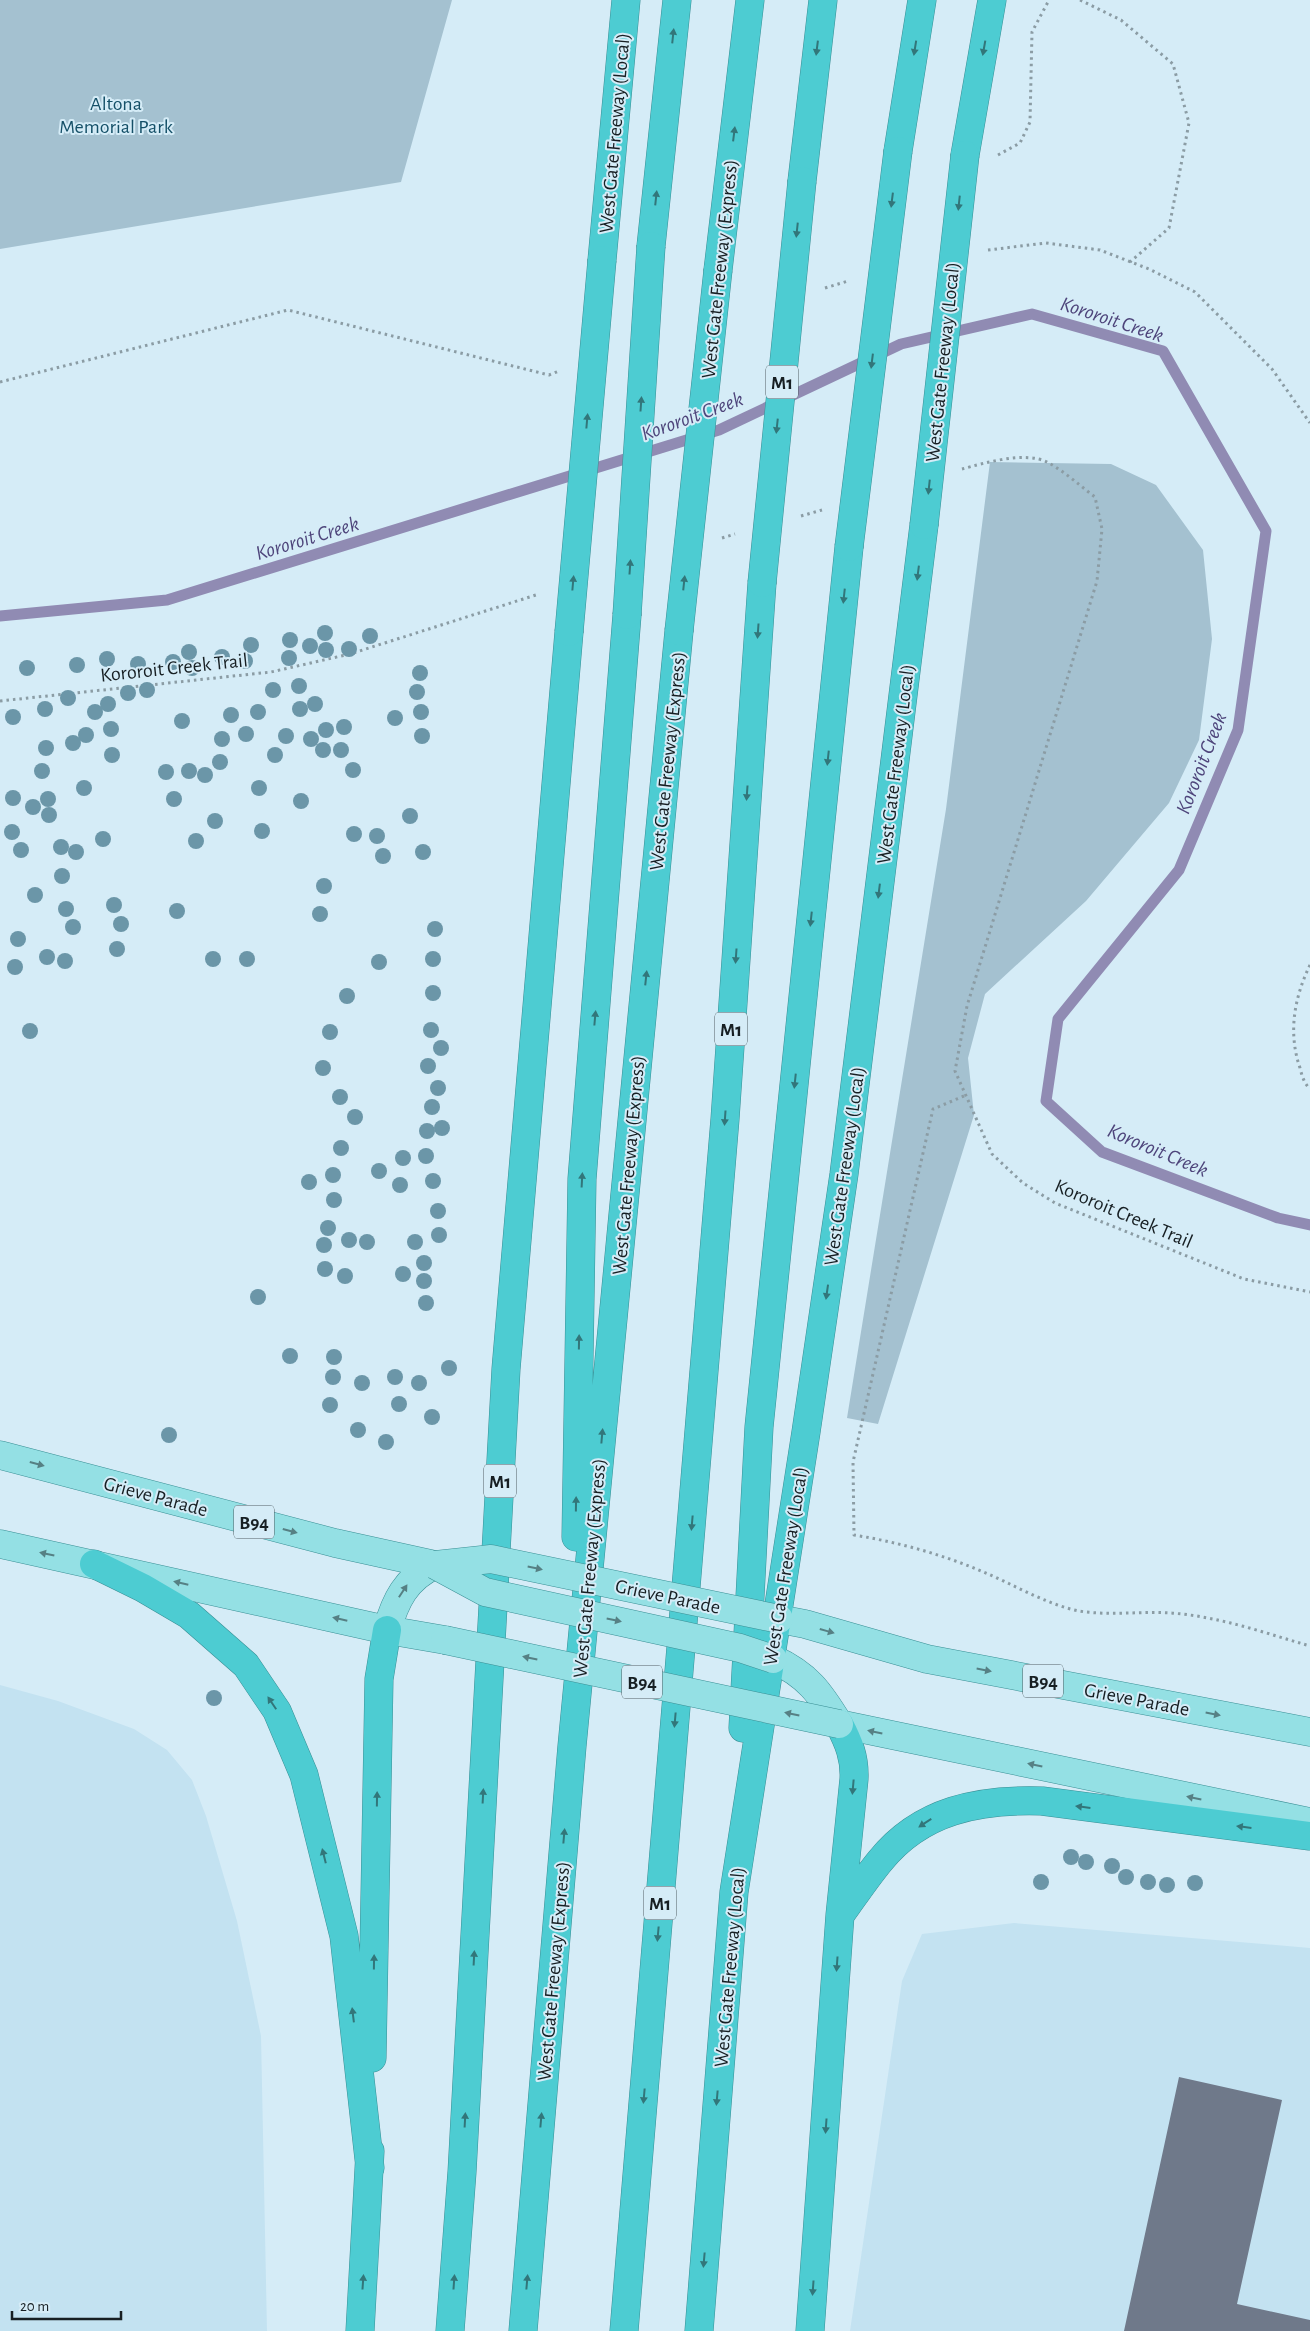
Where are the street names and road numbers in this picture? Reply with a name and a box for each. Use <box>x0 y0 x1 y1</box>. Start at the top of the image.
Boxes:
street label: West Gate Freeway (Local) <box>596 32 634 234</box>
street label: West Gate Freeway (Express) <box>699 158 741 380</box>
street label: West Gate Freeway (Local) <box>923 261 963 463</box>
road number: M1 <box>766 366 798 398</box>
street label: Kororoit Creek Trail <box>99 650 249 686</box>
street label: West Gate Freeway (Express) <box>647 650 689 872</box>
street label: West Gate Freeway (Local) <box>874 663 918 865</box>
road number: M1 <box>715 1012 747 1046</box>
street label: West Gate Freeway (Express) <box>609 1054 649 1276</box>
street label: West Gate Freeway (Local) <box>821 1065 869 1267</box>
street label: Kororoit Creek Trail <box>1052 1176 1196 1252</box>
street label: West Gate Freeway (Express) <box>570 1457 610 1679</box>
road number: M1 <box>484 1464 516 1498</box>
street label: West Gate Freeway (Local) <box>760 1465 812 1667</box>
street label: Grieve Parade <box>102 1473 210 1520</box>
road number: B94 <box>234 1505 274 1538</box>
street label: Grieve Parade <box>613 1576 722 1618</box>
road number: B94 <box>1023 1664 1063 1698</box>
road number: B94 <box>622 1665 662 1698</box>
street label: Grieve Parade <box>1082 1680 1191 1720</box>
street label: West Gate Freeway (Express) <box>534 1860 574 2082</box>
street label: West Gate Freeway (Local) <box>711 1866 749 2068</box>
road number: M1 <box>644 1886 676 1920</box>

